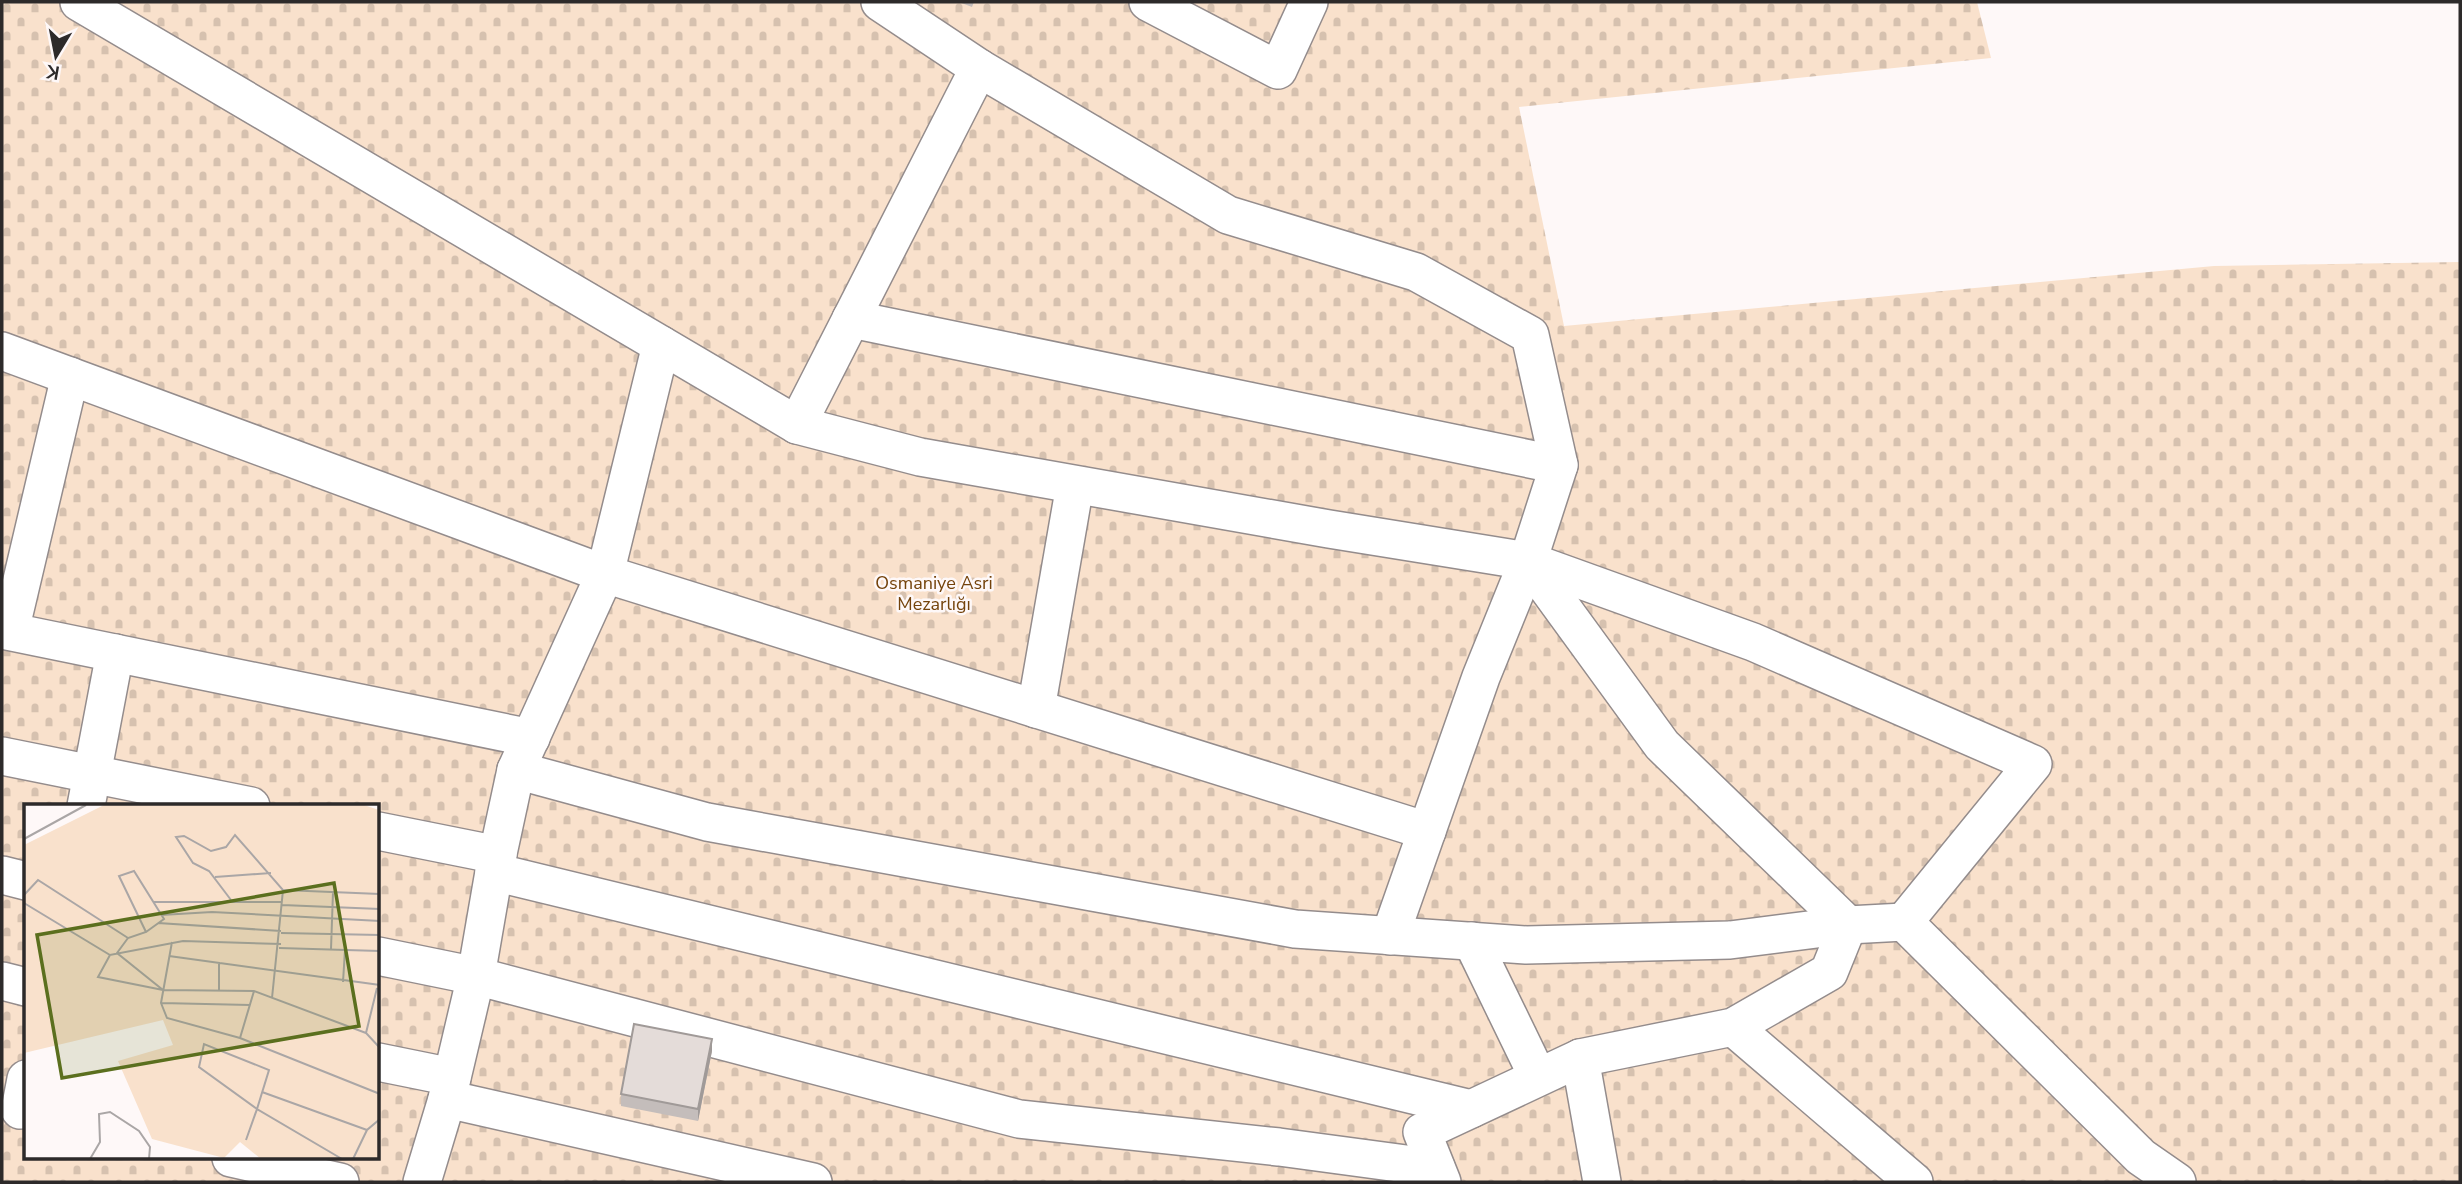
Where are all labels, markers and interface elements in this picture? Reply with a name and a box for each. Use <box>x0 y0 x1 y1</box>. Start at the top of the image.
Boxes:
north arrow <box>21 21 91 91</box>
text: K <box>43 58 62 86</box>
park label: Osmaniye Asri Mezarlığı <box>875 571 993 616</box>
inset map <box>24 804 380 1160</box>

